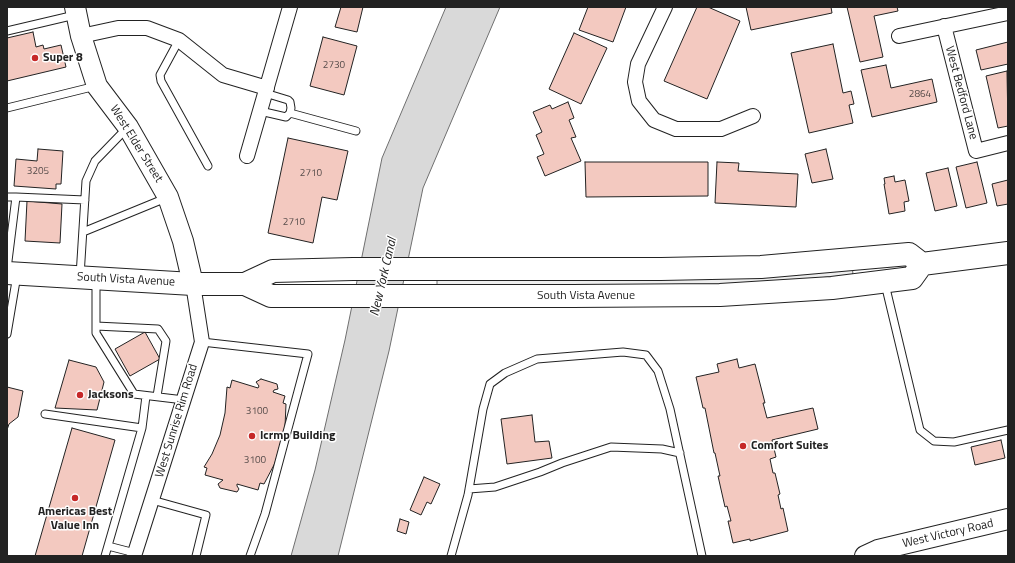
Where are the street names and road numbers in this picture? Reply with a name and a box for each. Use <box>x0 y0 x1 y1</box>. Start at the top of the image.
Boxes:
street label: West Bedford Lane <box>942 45 980 141</box>
street label: West Elder Street <box>106 103 166 185</box>
street label: South Vista Avenue <box>77 270 175 290</box>
street label: South Vista Avenue <box>537 289 635 303</box>
street label: West Sunrise Rim Road <box>153 363 201 479</box>
street label: West Victory Road <box>901 517 995 551</box>

